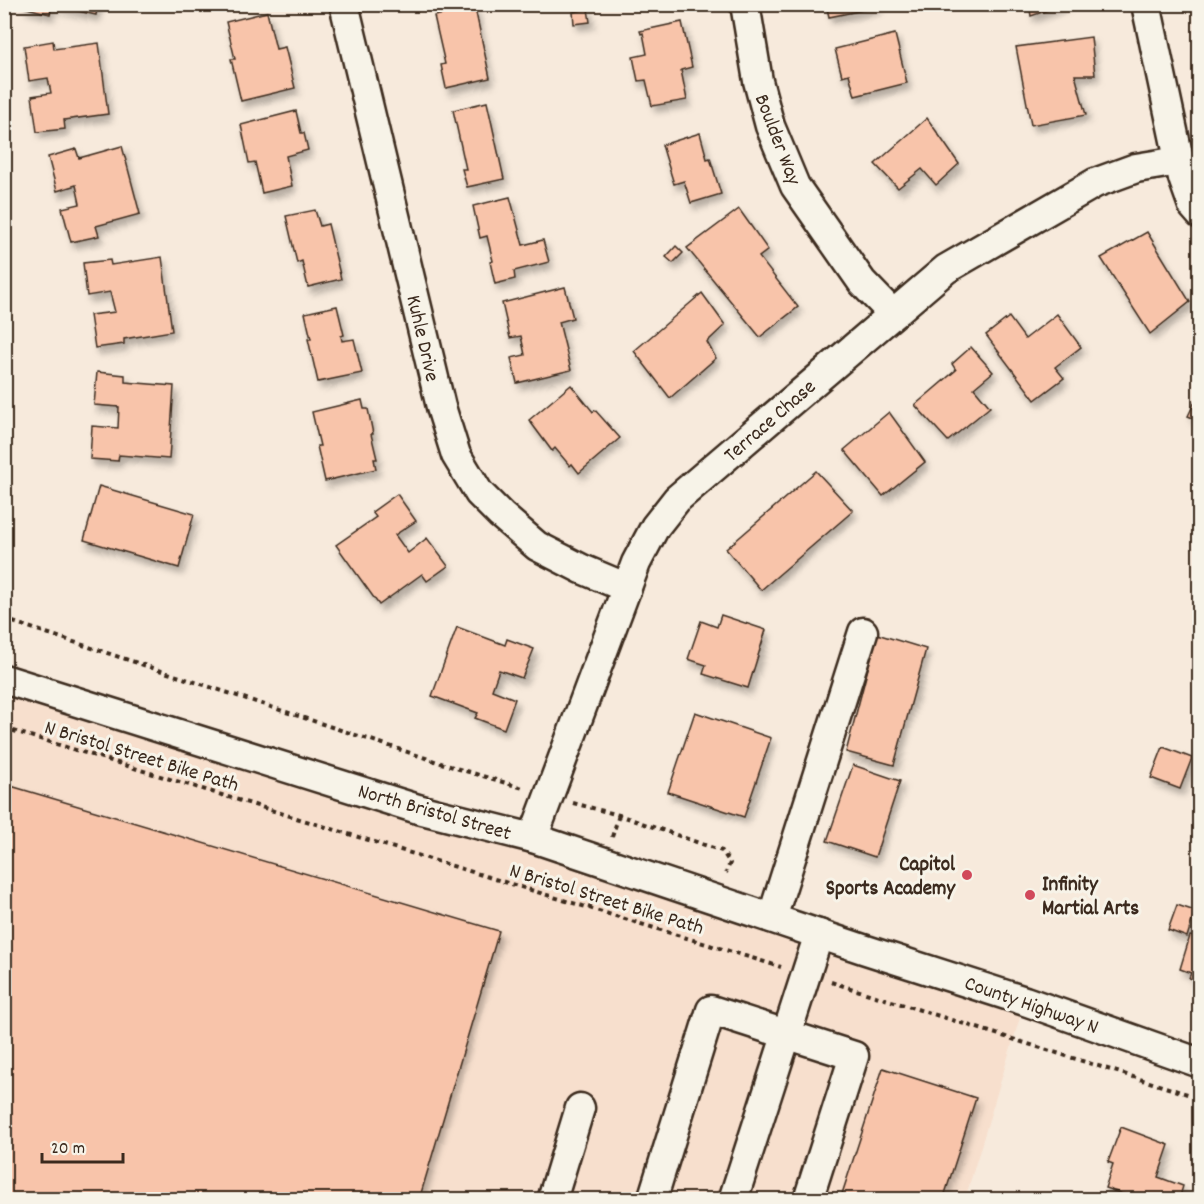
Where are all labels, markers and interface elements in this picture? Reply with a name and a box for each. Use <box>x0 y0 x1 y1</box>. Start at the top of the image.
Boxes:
street label: Boulder Way <box>745 90 807 190</box>
street label: Kuhle Drive <box>397 292 446 385</box>
street label: Terrace Chase <box>718 374 824 471</box>
street label: N Bristol Street Bike Path <box>40 714 242 802</box>
street label: North Bristol Street <box>354 778 515 850</box>
place label: Capitol Sports Academy <box>826 851 956 905</box>
street label: N Bristol Street Bike Path <box>505 857 707 945</box>
marker: Capitol Sports Academy <box>960 868 974 882</box>
place label: Infinity Martial Arts <box>1042 871 1139 925</box>
marker: Infinity Martial Arts <box>1023 888 1037 902</box>
street label: County Highway N <box>960 970 1102 1044</box>
scale bar <box>42 1126 123 1164</box>
text: 20 m <box>51 1137 85 1162</box>

